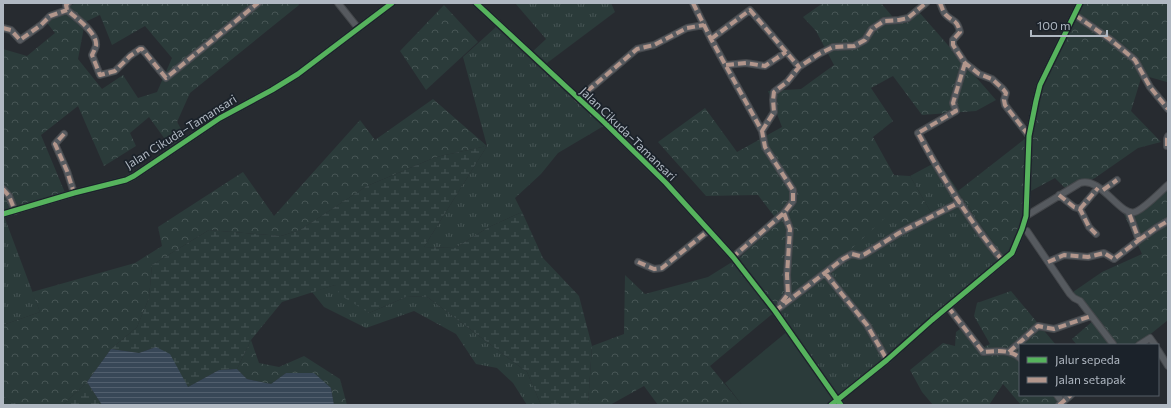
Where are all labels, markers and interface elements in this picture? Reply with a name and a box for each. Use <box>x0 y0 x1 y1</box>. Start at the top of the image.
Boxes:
scale bar <box>1031 12 1107 38</box>
text: 100 m <box>1037 18 1071 32</box>
street label: Jalan Cikuda–Tamansari <box>577 84 680 184</box>
street label: Jalan Cikuda–Tamansari <box>122 91 239 172</box>
legend <box>1019 344 1159 396</box>
text: Jalur sepeda <box>1055 352 1120 367</box>
text: Jalan setapak <box>1055 372 1127 387</box>

